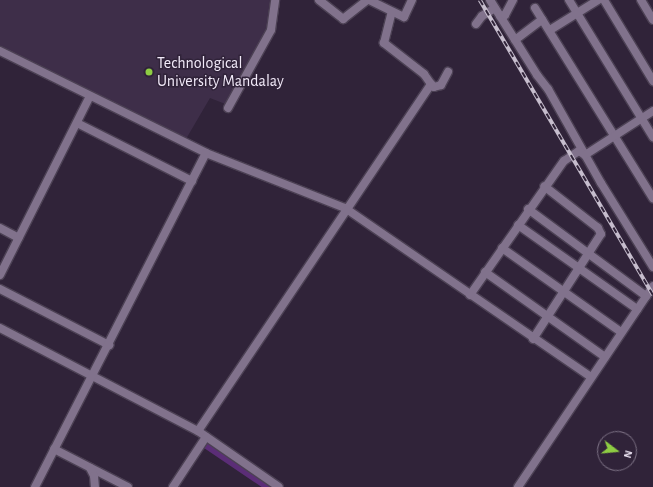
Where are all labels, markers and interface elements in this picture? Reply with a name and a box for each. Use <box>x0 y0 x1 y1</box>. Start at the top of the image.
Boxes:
place label: Technological University Mandalay <box>157 53 284 91</box>
marker: Technological University Mandalay <box>144 67 154 77</box>
north arrow <box>597 431 637 471</box>
text: N <box>622 449 634 459</box>

